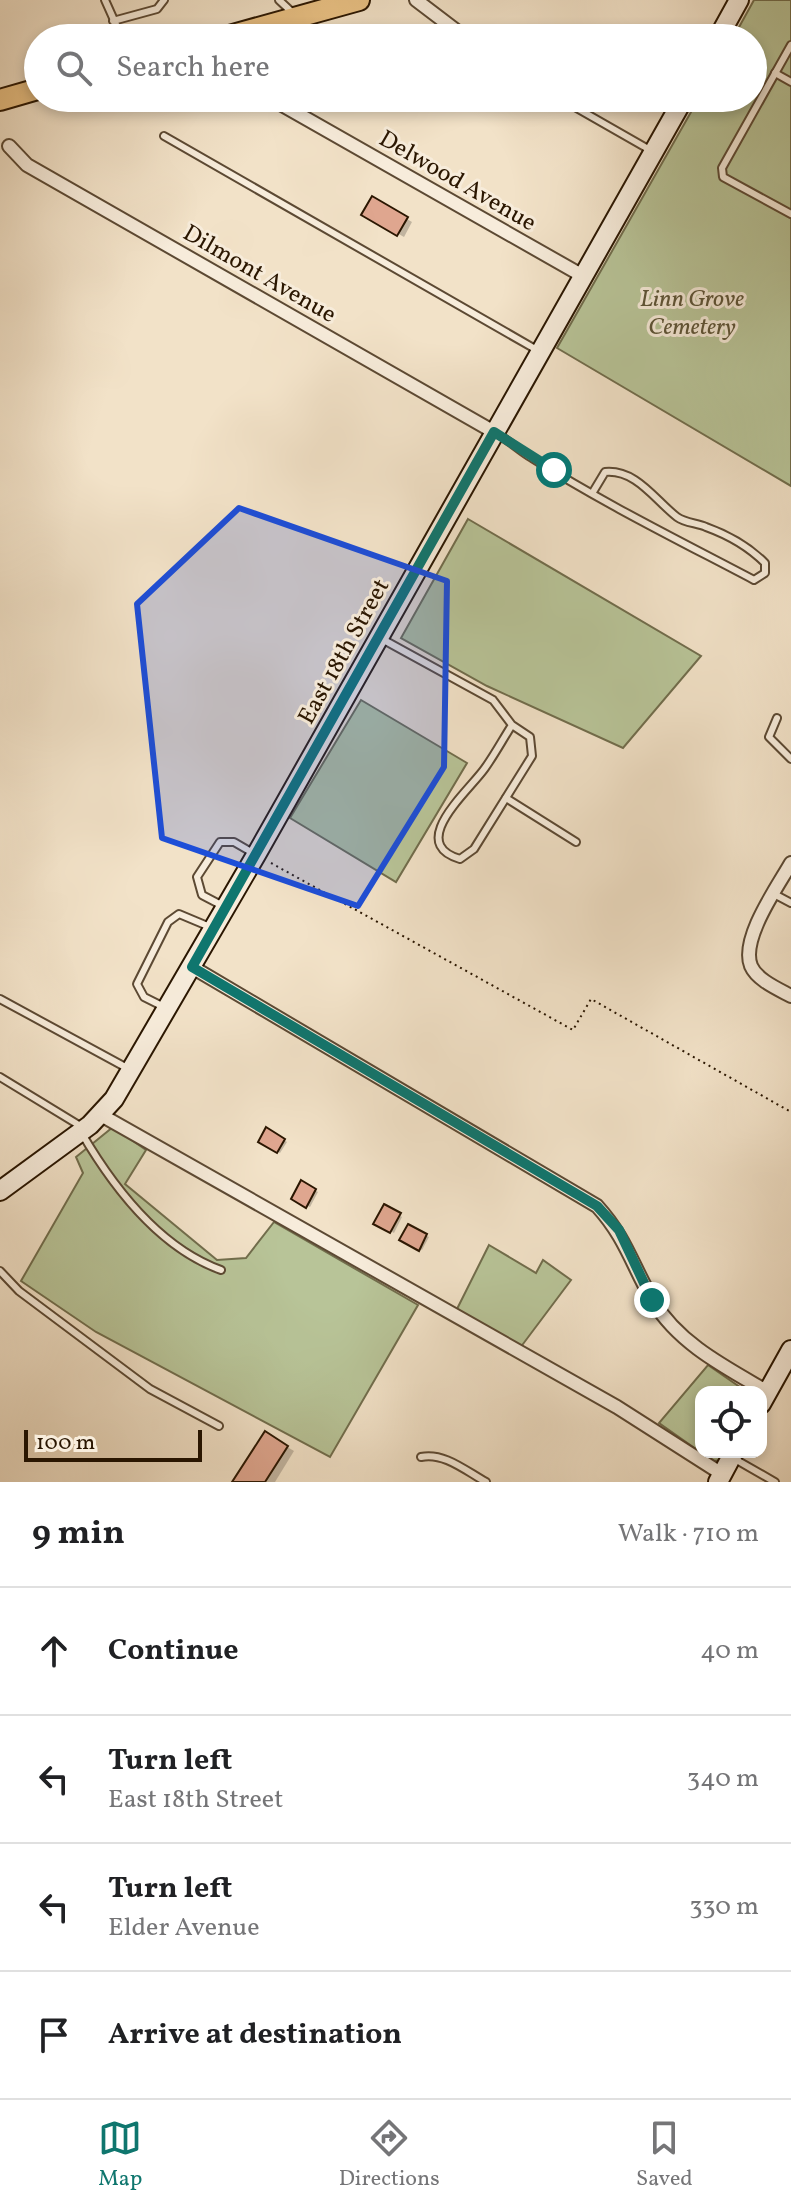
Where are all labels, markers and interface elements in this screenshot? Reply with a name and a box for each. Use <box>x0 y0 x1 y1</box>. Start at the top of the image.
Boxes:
search box <box>24 24 767 112</box>
icon: search <box>52 46 96 90</box>
text: Search here <box>116 47 270 89</box>
street label: Delwood Avenue <box>372 123 542 241</box>
street label: Dilmont Avenue <box>176 217 342 332</box>
park label: Linn Grove Cemetery <box>640 283 744 345</box>
route start <box>536 452 572 488</box>
street label: East 18th Street <box>291 573 399 731</box>
route end <box>634 1282 670 1318</box>
map controls <box>695 1386 767 1458</box>
button: locate <box>695 1386 767 1458</box>
scale bar <box>24 1426 202 1462</box>
text: 100 m <box>36 1428 95 1459</box>
text: 9 min <box>32 1511 125 1558</box>
text: Walk · 710 m <box>618 1516 759 1552</box>
icon: ahead <box>32 1629 76 1673</box>
text: Continue <box>108 1630 239 1672</box>
text: 40 m <box>700 1633 759 1669</box>
text: Turn left <box>108 1740 232 1782</box>
icon: left <box>32 1757 76 1801</box>
text: 340 m <box>687 1761 759 1797</box>
text: East 18th Street <box>108 1782 283 1818</box>
text: Turn left <box>108 1868 232 1910</box>
icon: left <box>32 1885 76 1929</box>
text: 330 m <box>689 1889 759 1925</box>
text: Elder Avenue <box>108 1910 260 1946</box>
icon: arrive <box>32 2013 76 2057</box>
text: Arrive at destination <box>108 2014 402 2056</box>
tab: Map <box>98 2116 142 2195</box>
tab: Directions <box>339 2116 440 2195</box>
tab: Saved <box>636 2116 693 2195</box>

